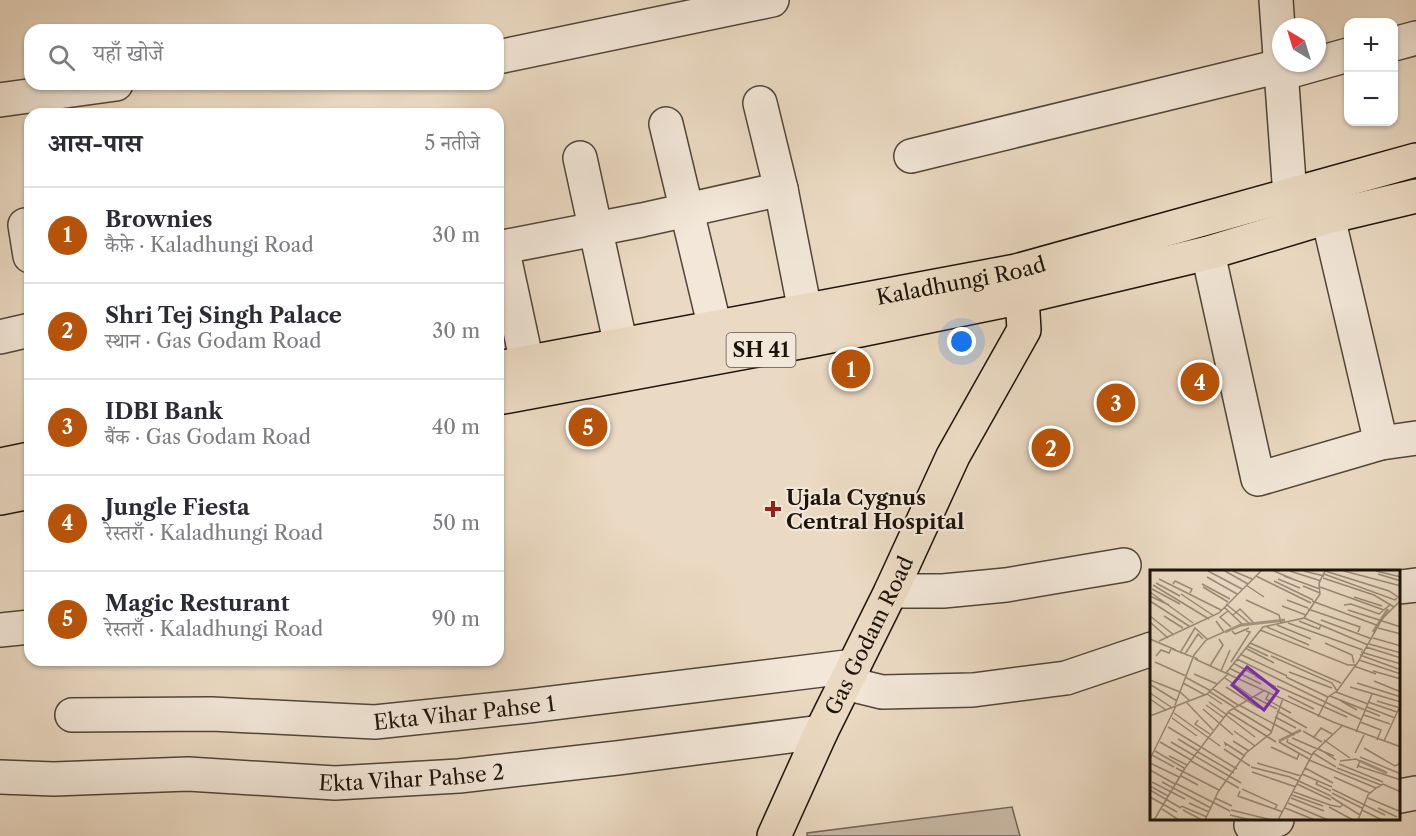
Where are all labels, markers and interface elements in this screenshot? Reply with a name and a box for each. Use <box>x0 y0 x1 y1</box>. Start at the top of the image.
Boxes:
north arrow <box>1272 18 1326 72</box>
map controls <box>1344 18 1398 126</box>
button: + <box>1344 18 1398 72</box>
search box <box>24 24 504 90</box>
text: यहाँ खोजें <box>93 40 163 67</box>
icon: search <box>45 41 78 74</box>
button: − <box>1344 72 1398 126</box>
text: आस-पास <box>48 127 142 159</box>
text: 5 नतीजे <box>424 131 480 155</box>
text: Brownies <box>105 206 213 233</box>
text: 1 <box>63 223 72 247</box>
text: 30 m <box>432 223 480 247</box>
text: कैफ़े · Kaladhungi Road <box>105 233 314 257</box>
street label: Kaladhungi Road <box>874 251 1048 309</box>
text: Shri Tej Singh Palace <box>105 302 342 329</box>
text: 2 <box>62 319 73 343</box>
text: 30 m <box>432 319 480 343</box>
your location <box>947 327 976 356</box>
text: स्थान · Gas Godam Road <box>105 329 321 353</box>
road number: SH 41 <box>726 333 795 367</box>
pin: 1 <box>832 346 870 392</box>
pin: 4 <box>1180 360 1220 404</box>
pin: 3 <box>1096 380 1136 426</box>
text: IDBI Bank <box>105 398 223 425</box>
pin: 5 <box>568 404 608 450</box>
text: 3 <box>62 415 73 439</box>
text: 40 m <box>432 415 480 439</box>
text: बैंक · Gas Godam Road <box>105 425 311 449</box>
pin: 2 <box>1032 426 1070 470</box>
place label: Ujala Cygnus Central Hospital <box>786 485 964 534</box>
text: Jungle Fiesta <box>105 494 250 521</box>
marker: Ujala Cygnus Central Hospital <box>764 500 782 518</box>
text: 4 <box>62 511 73 535</box>
text: 50 m <box>433 511 480 535</box>
text: रेस्तराँ · Kaladhungi Road <box>105 521 323 545</box>
street label: Gas Godam Road <box>819 552 918 719</box>
inset map <box>1150 570 1401 821</box>
text: Magic Resturant <box>105 590 290 617</box>
text: 5 <box>62 607 73 631</box>
text: 90 m <box>432 607 480 631</box>
text: रेस्तराँ · Kaladhungi Road <box>105 617 323 641</box>
street label: Ekta Vihar Pahse 1 <box>372 690 557 735</box>
street label: Ekta Vihar Pahse 2 <box>318 758 505 796</box>

